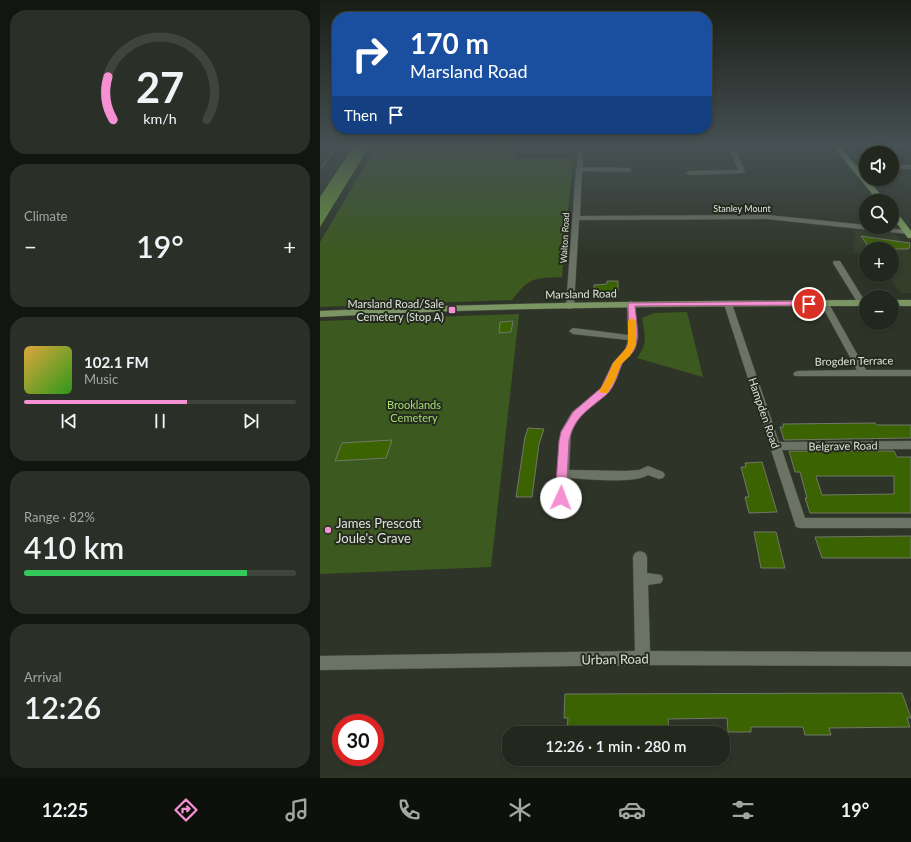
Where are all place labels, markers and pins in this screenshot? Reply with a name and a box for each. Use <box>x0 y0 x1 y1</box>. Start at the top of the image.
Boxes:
pin <box>792 287 826 321</box>
place label: Marsland Road/Sale Cemetery (Stop A) <box>347 297 444 323</box>
marker: Marsland Road/Sale Cemetery (Stop A) <box>447 305 457 315</box>
place label: James Prescott Joule's Grave <box>336 515 421 546</box>
marker: James Prescott Joule's Grave <box>323 525 333 535</box>

